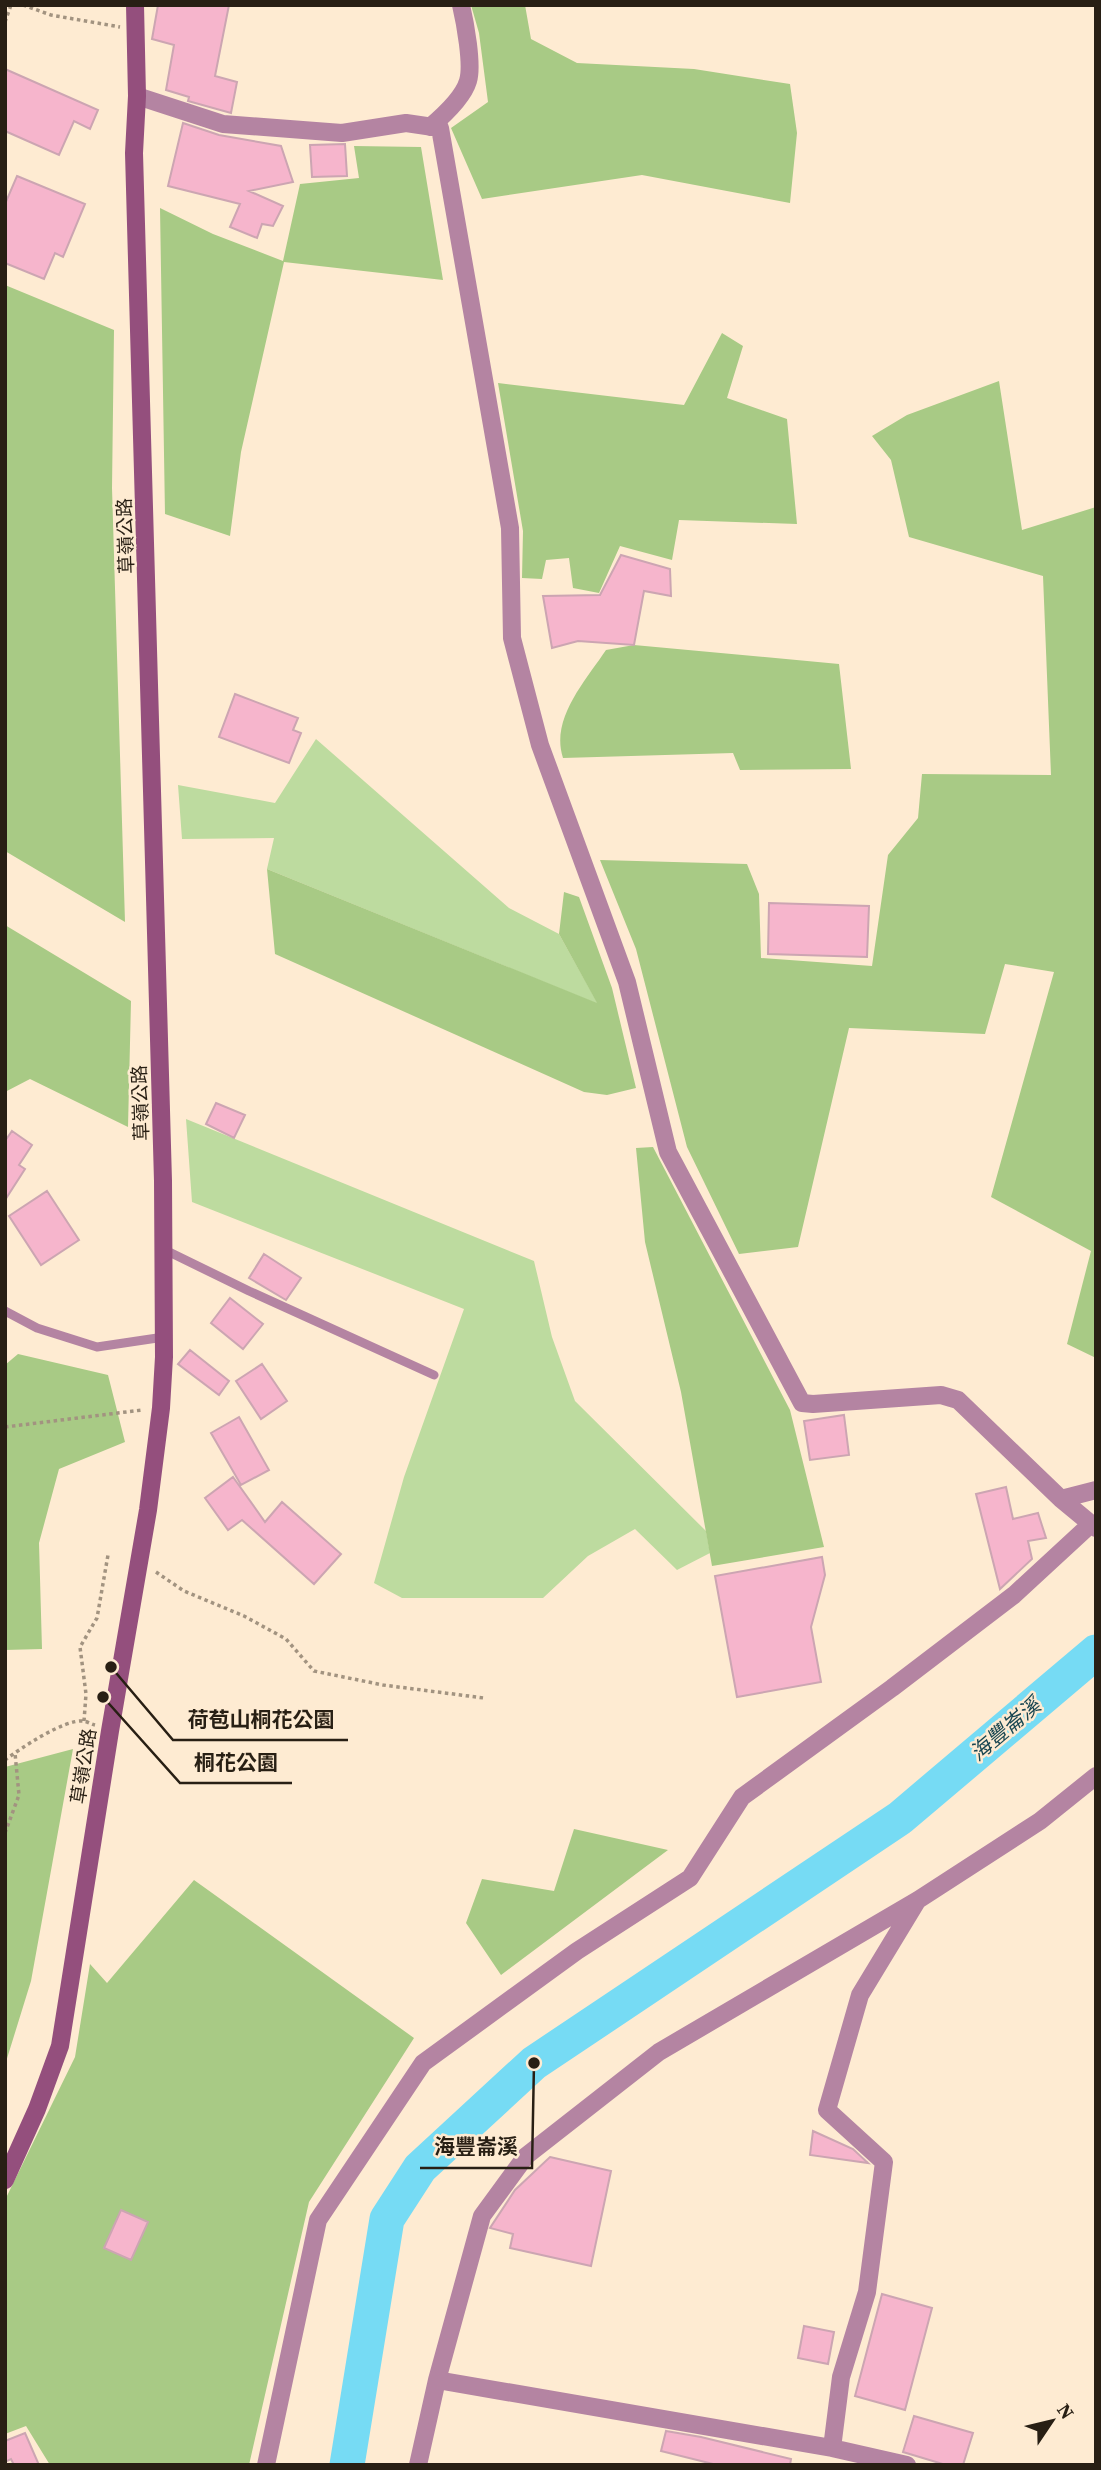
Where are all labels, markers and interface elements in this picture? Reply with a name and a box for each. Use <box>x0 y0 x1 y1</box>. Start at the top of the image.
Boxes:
street label: 草嶺公路 <box>111 498 139 574</box>
street label: 草嶺公路 <box>126 1065 154 1141</box>
water label: 海豐崙溪 <box>964 1689 1049 1767</box>
callout: 荷苞山桐花公園 <box>173 1698 348 1740</box>
text: 荷苞山桐花公園 <box>188 1705 335 1734</box>
street label: 草嶺公路 <box>64 1726 102 1806</box>
callout: 桐花公園 <box>180 1741 292 1783</box>
text: 桐花公園 <box>194 1748 278 1777</box>
callout: 海豐崙溪 <box>420 2126 532 2168</box>
text: 海豐崙溪 <box>434 2132 518 2161</box>
north arrow <box>1017 2386 1087 2456</box>
text: N <box>1051 2398 1081 2425</box>

